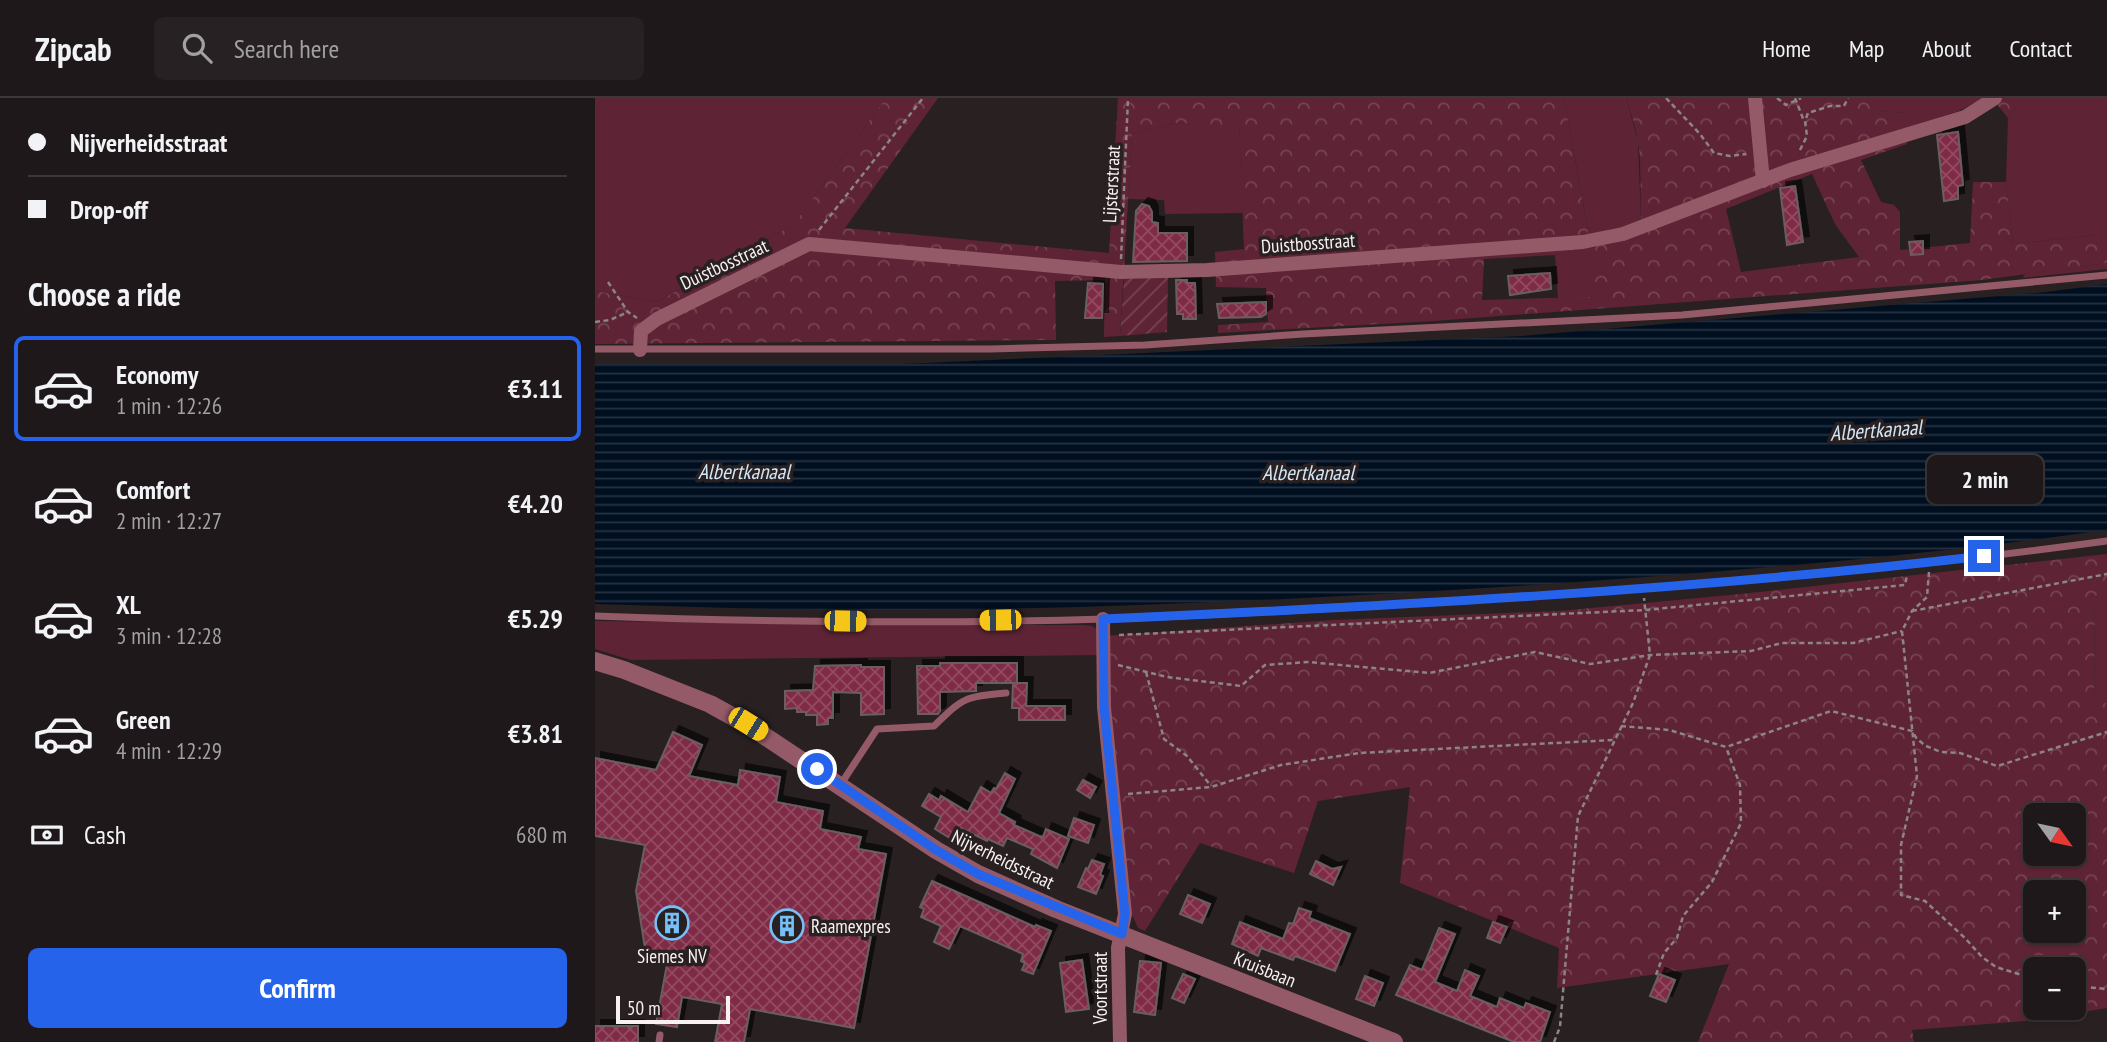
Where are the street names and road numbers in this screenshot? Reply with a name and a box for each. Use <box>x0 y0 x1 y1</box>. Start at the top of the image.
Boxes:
street label: Lijsterstraat <box>1097 144 1125 224</box>
street label: Duistbosstraat <box>1260 228 1357 258</box>
street label: Duistbosstraat <box>676 233 772 295</box>
street label: Nijverheidsstraat <box>948 824 1059 894</box>
street label: Kruisbaan <box>1230 946 1300 992</box>
street label: Voortstraat <box>1088 951 1112 1025</box>

